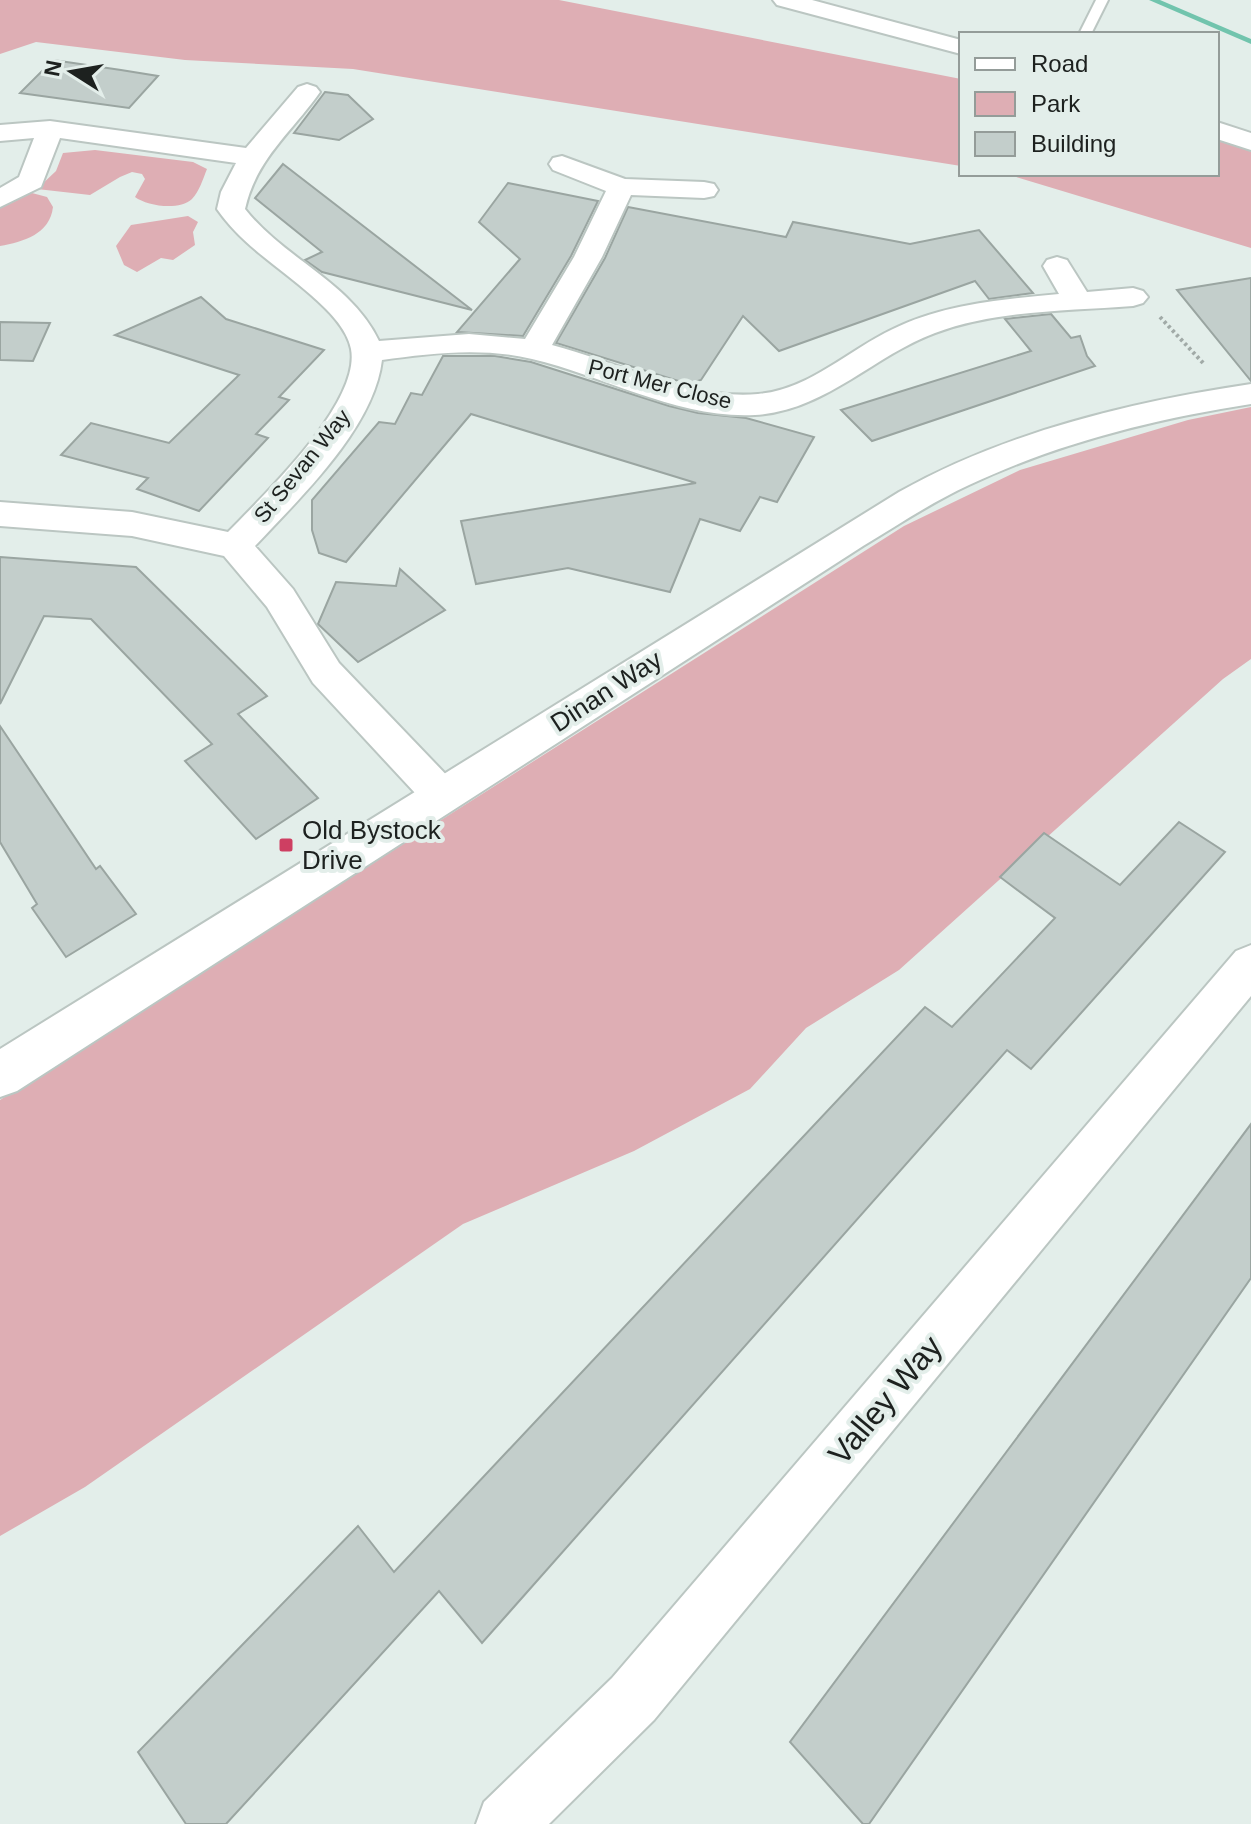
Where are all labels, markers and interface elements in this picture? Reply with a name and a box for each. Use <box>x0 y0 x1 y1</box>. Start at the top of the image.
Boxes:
north arrow <box>32 32 112 112</box>
legend <box>959 32 1219 176</box>
text: Road <box>1031 50 1088 77</box>
text: N <box>39 58 67 78</box>
text: Park <box>1031 90 1081 117</box>
text: Building <box>1031 130 1116 157</box>
street label: Port Mer Close <box>586 354 734 414</box>
street label: St Sevan Way <box>249 404 355 528</box>
street label: Dinan Way <box>545 644 667 738</box>
place label: Old Bystock Drive <box>302 815 442 875</box>
marker: Old Bystock Drive <box>277 836 295 854</box>
street label: Valley Way <box>821 1328 949 1472</box>

